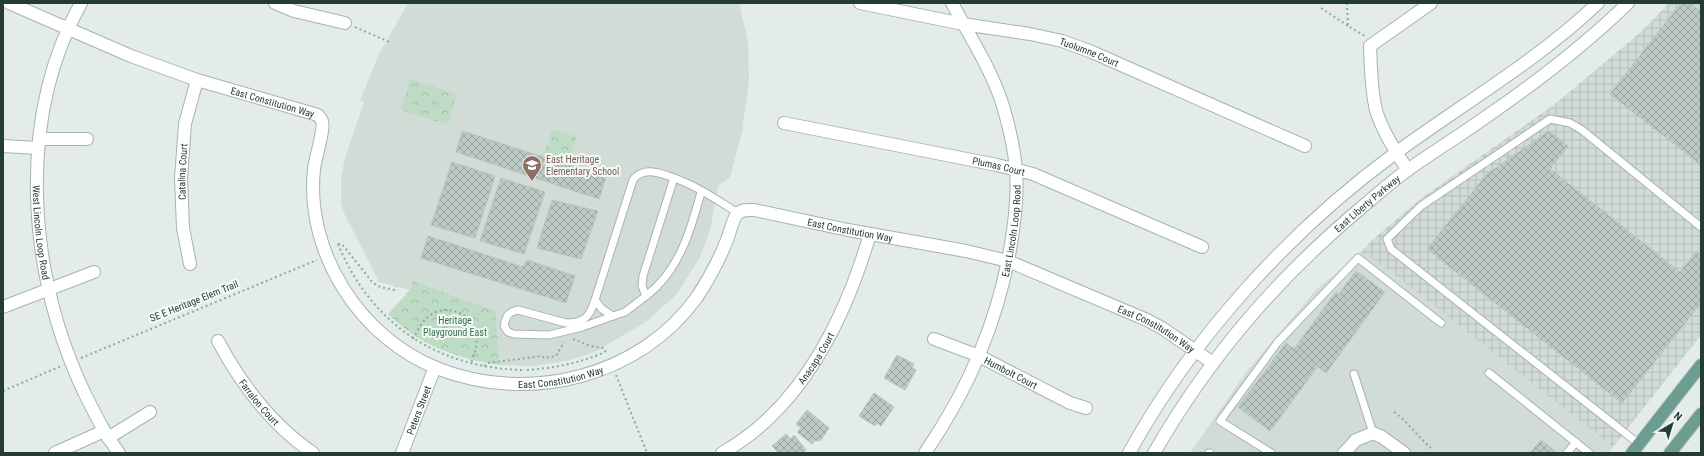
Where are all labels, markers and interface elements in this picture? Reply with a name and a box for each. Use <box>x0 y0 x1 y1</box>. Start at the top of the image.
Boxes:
street label: Tuolumne Court <box>1058 35 1121 69</box>
street label: East Constitution Way <box>230 85 316 119</box>
street label: Catalina Court <box>175 143 189 200</box>
school or university icon: East Heritage Elementary School <box>521 154 543 182</box>
place label: East Heritage Elementary School <box>546 154 619 177</box>
street label: Plumas Court <box>971 155 1026 177</box>
street label: East Liberty Parkway <box>1332 172 1402 234</box>
street label: West Lincoln Loop Road <box>31 185 52 281</box>
street label: East Lincoln Loop Road <box>999 185 1022 278</box>
street label: East Constitution Way <box>807 216 894 243</box>
street label: SE E Heritage Elem Trail <box>148 278 240 324</box>
street label: East Constitution Way <box>1116 303 1197 354</box>
park label: Heritage Playground East <box>423 315 487 338</box>
street label: Anacapa Court <box>796 331 836 386</box>
street label: Humbolt Court <box>983 354 1039 391</box>
street label: East Constitution Way <box>518 364 605 390</box>
street label: Farralon Court <box>237 377 282 427</box>
street label: Peters Street <box>404 384 433 436</box>
north arrow <box>1652 404 1692 444</box>
text: N <box>1671 409 1685 424</box>

